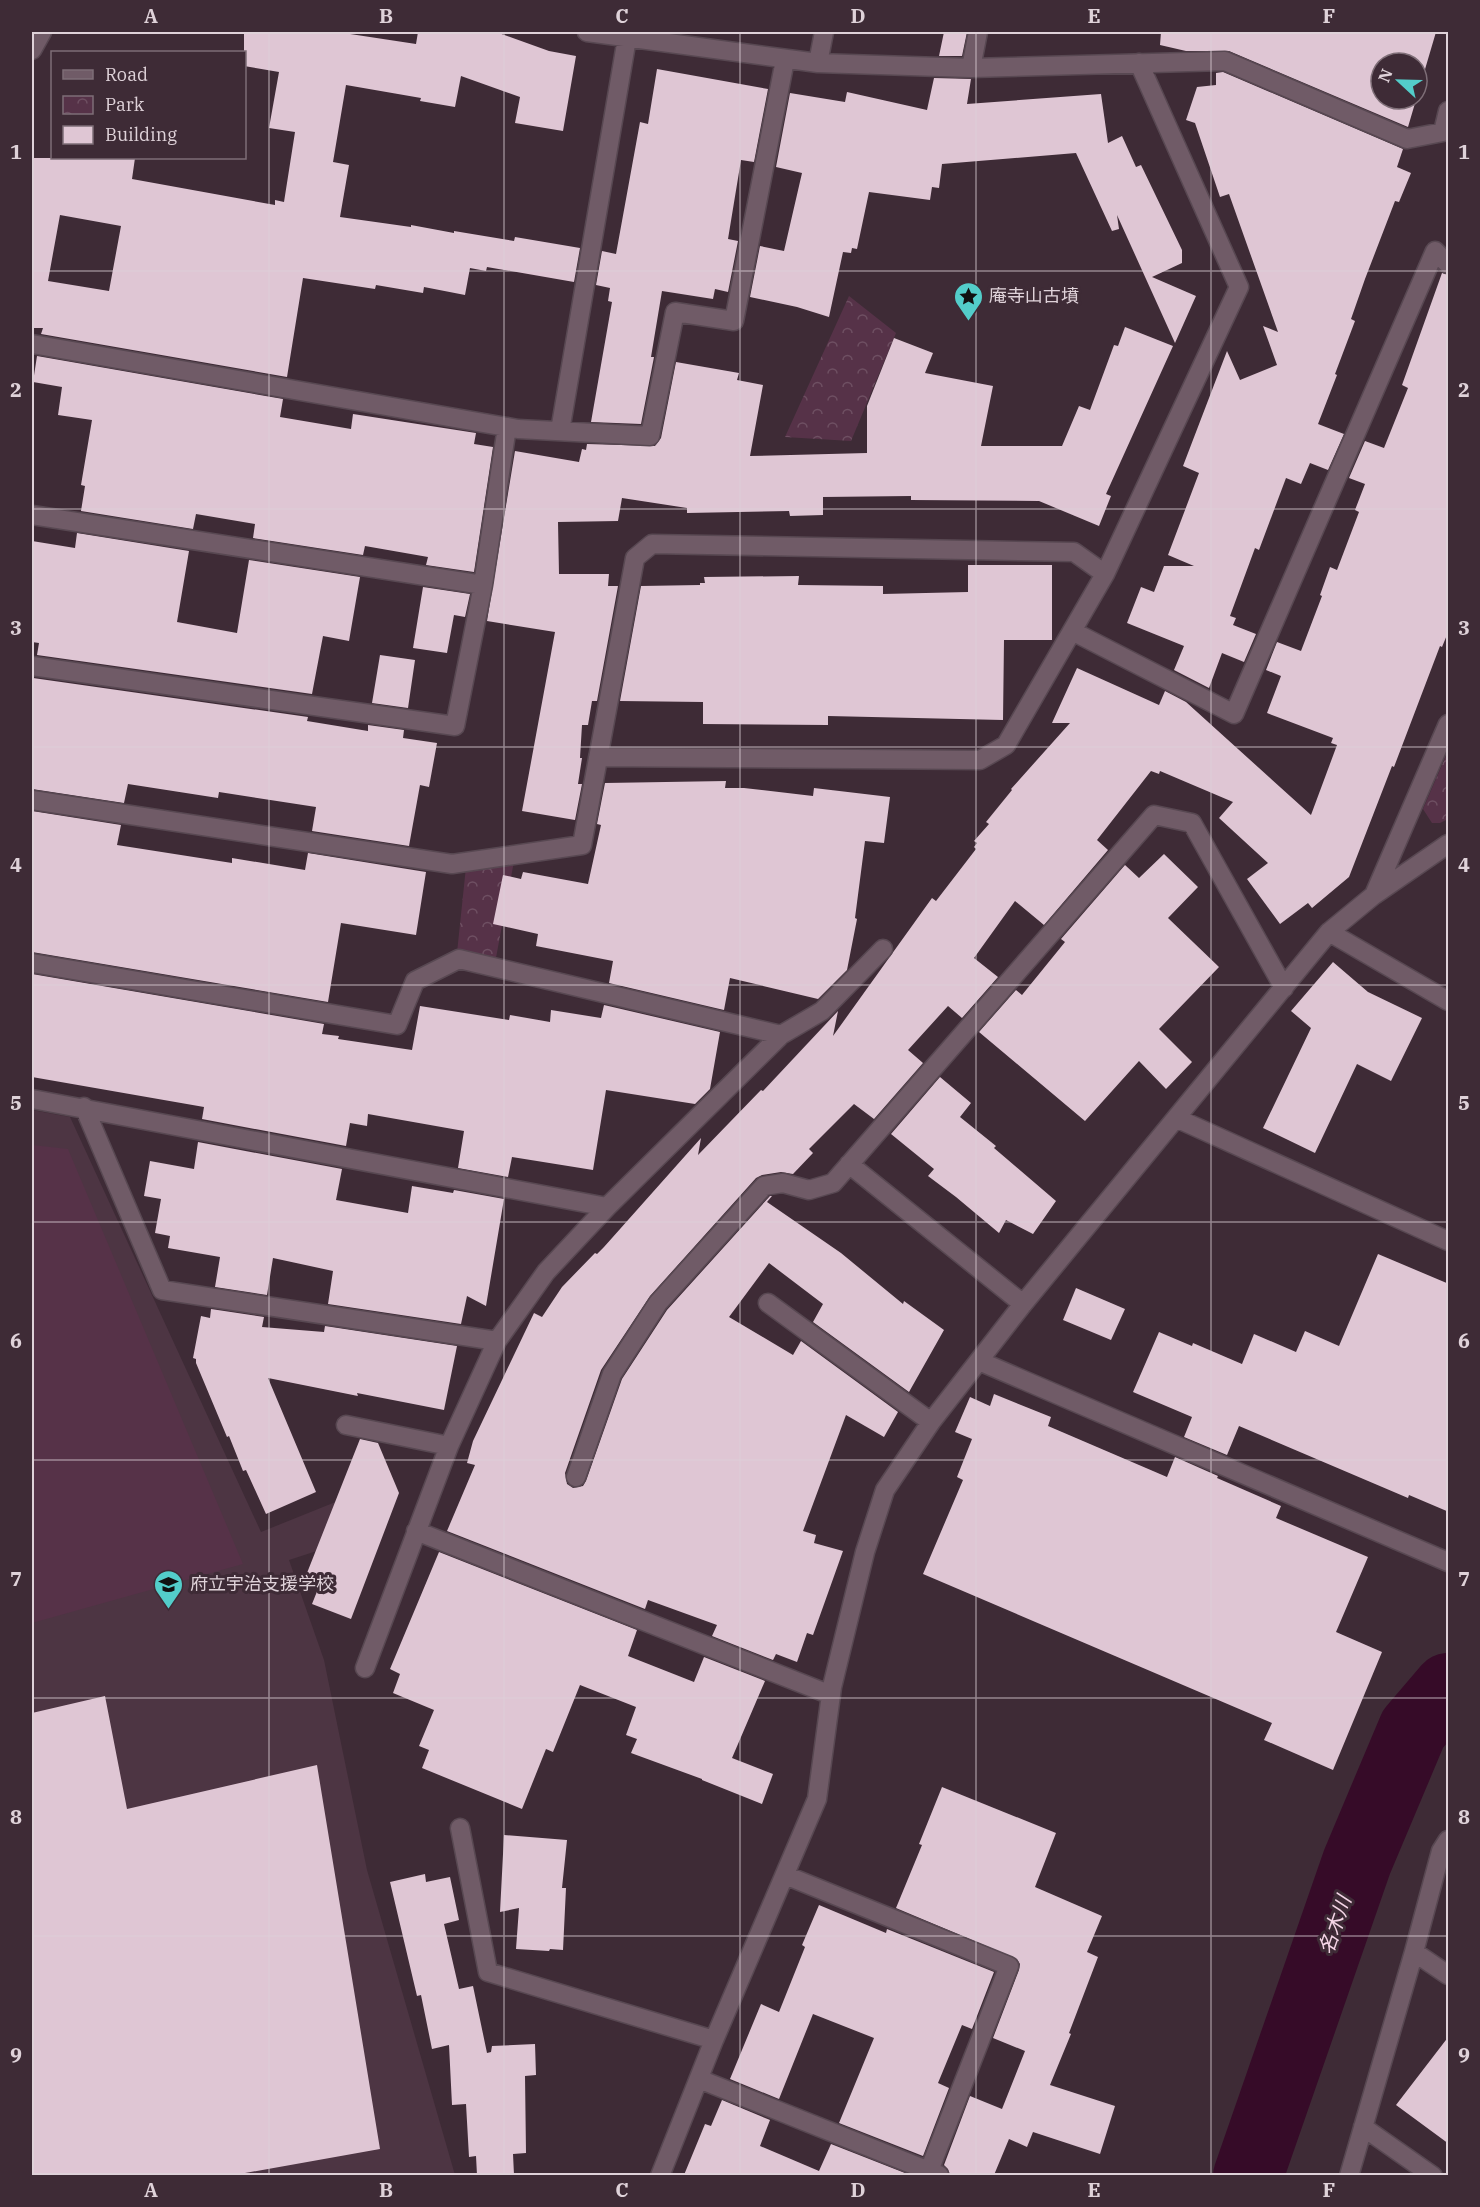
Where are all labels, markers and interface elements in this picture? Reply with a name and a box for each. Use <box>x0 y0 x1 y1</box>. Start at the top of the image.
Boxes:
text: A <box>144 2 158 29</box>
text: B <box>379 2 393 29</box>
text: C <box>615 2 629 29</box>
text: D <box>850 2 866 29</box>
text: E <box>1087 2 1101 29</box>
text: F <box>1323 2 1335 29</box>
legend <box>51 51 246 159</box>
north arrow <box>1369 51 1429 111</box>
text: Road <box>105 63 148 86</box>
text: N <box>1373 66 1397 85</box>
text: Park <box>105 93 145 116</box>
text: Building <box>105 123 177 146</box>
text: 1 <box>10 138 22 165</box>
text: 1 <box>1458 138 1470 165</box>
place icon: 庵寺山古墳 <box>952 280 984 322</box>
place label: 庵寺山古墳 <box>989 284 1079 307</box>
text: 2 <box>10 376 22 403</box>
text: 2 <box>1458 376 1470 403</box>
text: 3 <box>10 614 22 641</box>
text: 3 <box>1458 614 1470 641</box>
text: 4 <box>10 851 22 878</box>
text: 4 <box>1458 851 1470 878</box>
text: 5 <box>10 1089 22 1116</box>
text: 5 <box>1458 1089 1470 1116</box>
text: 6 <box>10 1327 22 1354</box>
text: 6 <box>1458 1327 1470 1354</box>
text: 7 <box>10 1565 22 1592</box>
text: 7 <box>1458 1565 1470 1592</box>
school or university icon: 府立宇治支援学校 <box>153 1568 185 1610</box>
place label: 府立宇治支援学校 <box>190 1572 334 1595</box>
text: 8 <box>10 1803 22 1830</box>
text: 8 <box>1458 1803 1470 1830</box>
water label: 名木川 <box>1312 1890 1358 1958</box>
text: 9 <box>10 2041 22 2068</box>
text: 9 <box>1458 2041 1470 2068</box>
text: A <box>144 2176 158 2203</box>
text: B <box>379 2176 393 2203</box>
text: C <box>615 2176 629 2203</box>
text: D <box>850 2176 866 2203</box>
text: E <box>1087 2176 1101 2203</box>
text: F <box>1323 2176 1335 2203</box>

